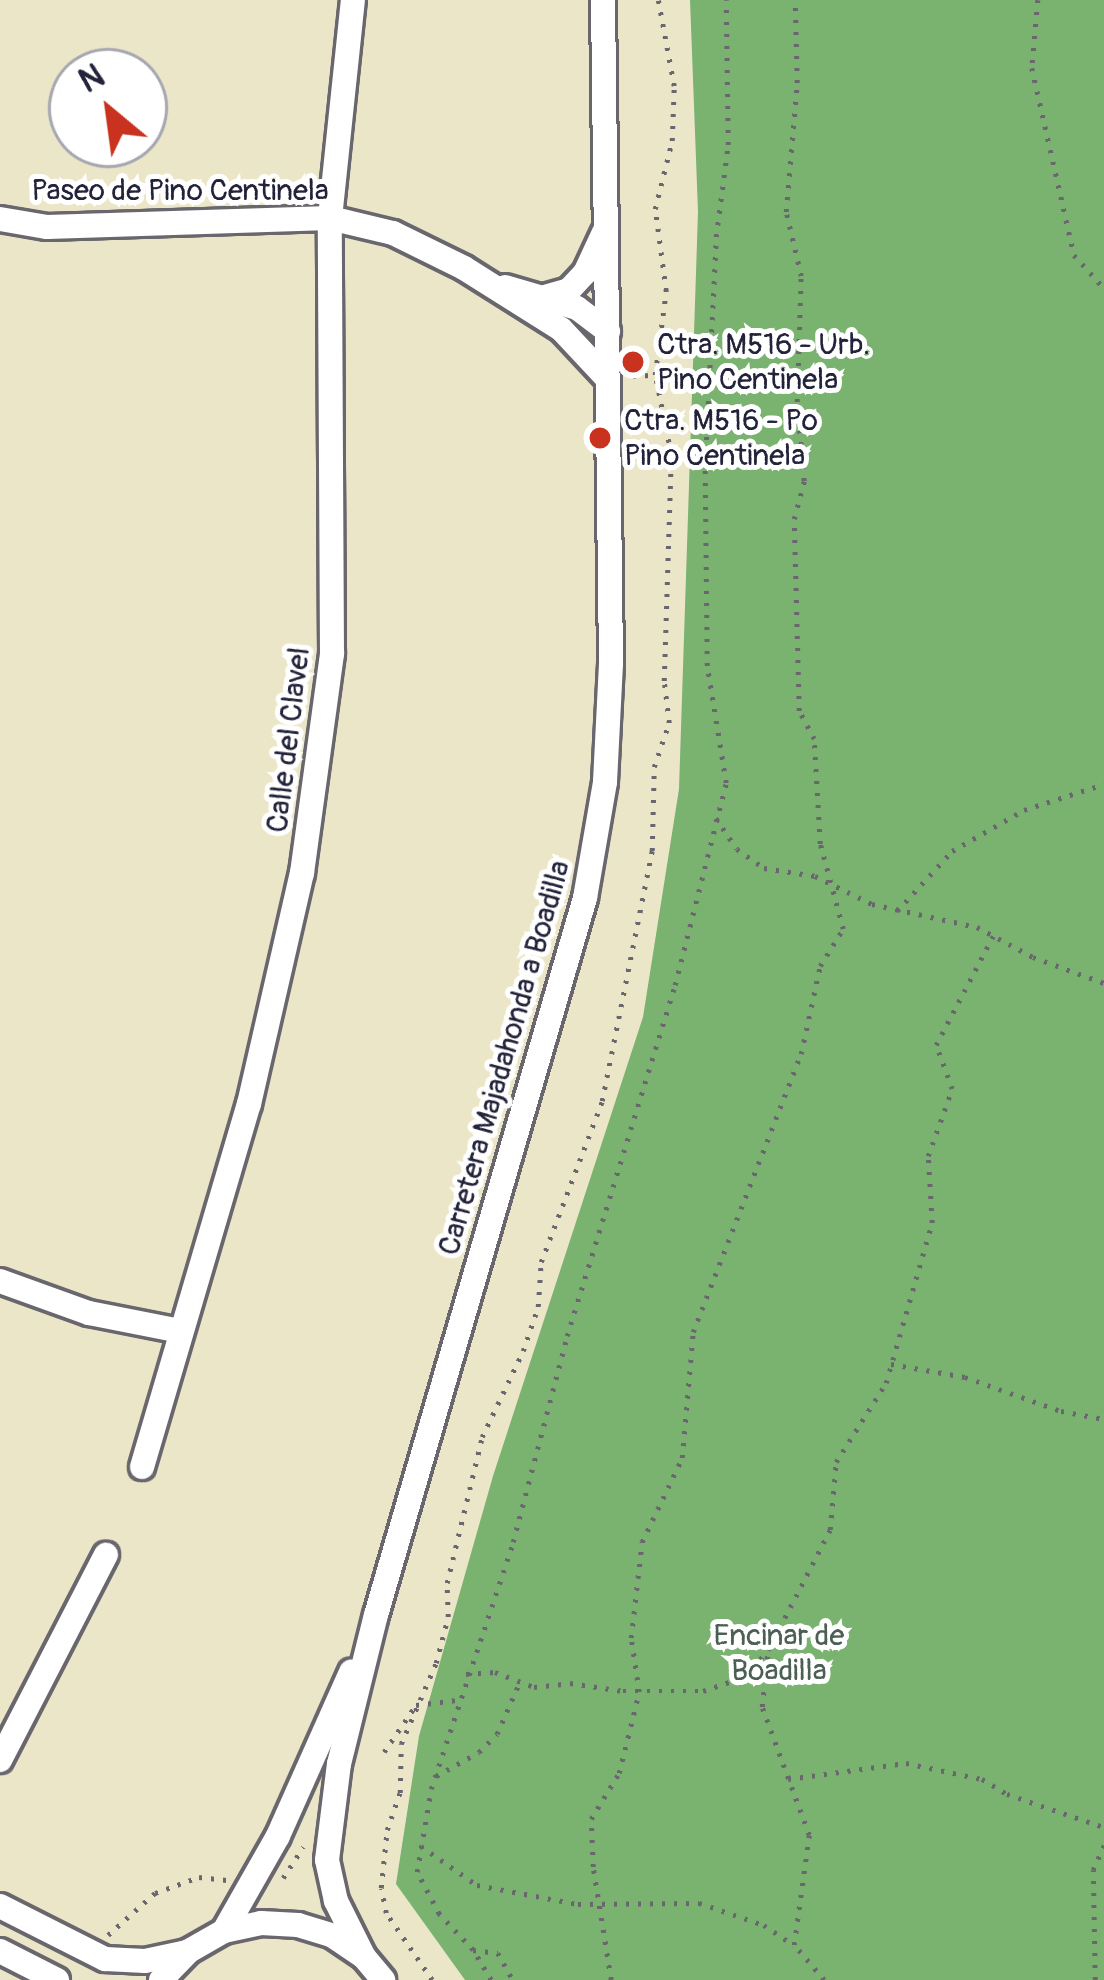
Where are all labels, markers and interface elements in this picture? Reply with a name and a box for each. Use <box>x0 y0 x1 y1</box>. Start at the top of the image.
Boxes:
north arrow <box>48 48 168 168</box>
text: N <box>72 55 111 102</box>
street label: Paseo de Pino Centinela <box>31 173 329 209</box>
place label: Ctra. M516 - Urb. Pino Centinela <box>657 327 870 398</box>
marker: Ctra. M516 - Urb. Pino Centinela <box>620 349 646 375</box>
place label: Ctra. M516 - Pº Pino Centinela <box>624 403 818 474</box>
marker: Ctra. M516 - Pº Pino Centinela <box>587 425 613 451</box>
street label: Calle del Clavel <box>260 645 318 835</box>
street label: Carretera Majadahonda a Boadilla <box>431 856 579 1260</box>
park label: Encinar de Boadilla <box>714 1618 844 1688</box>

